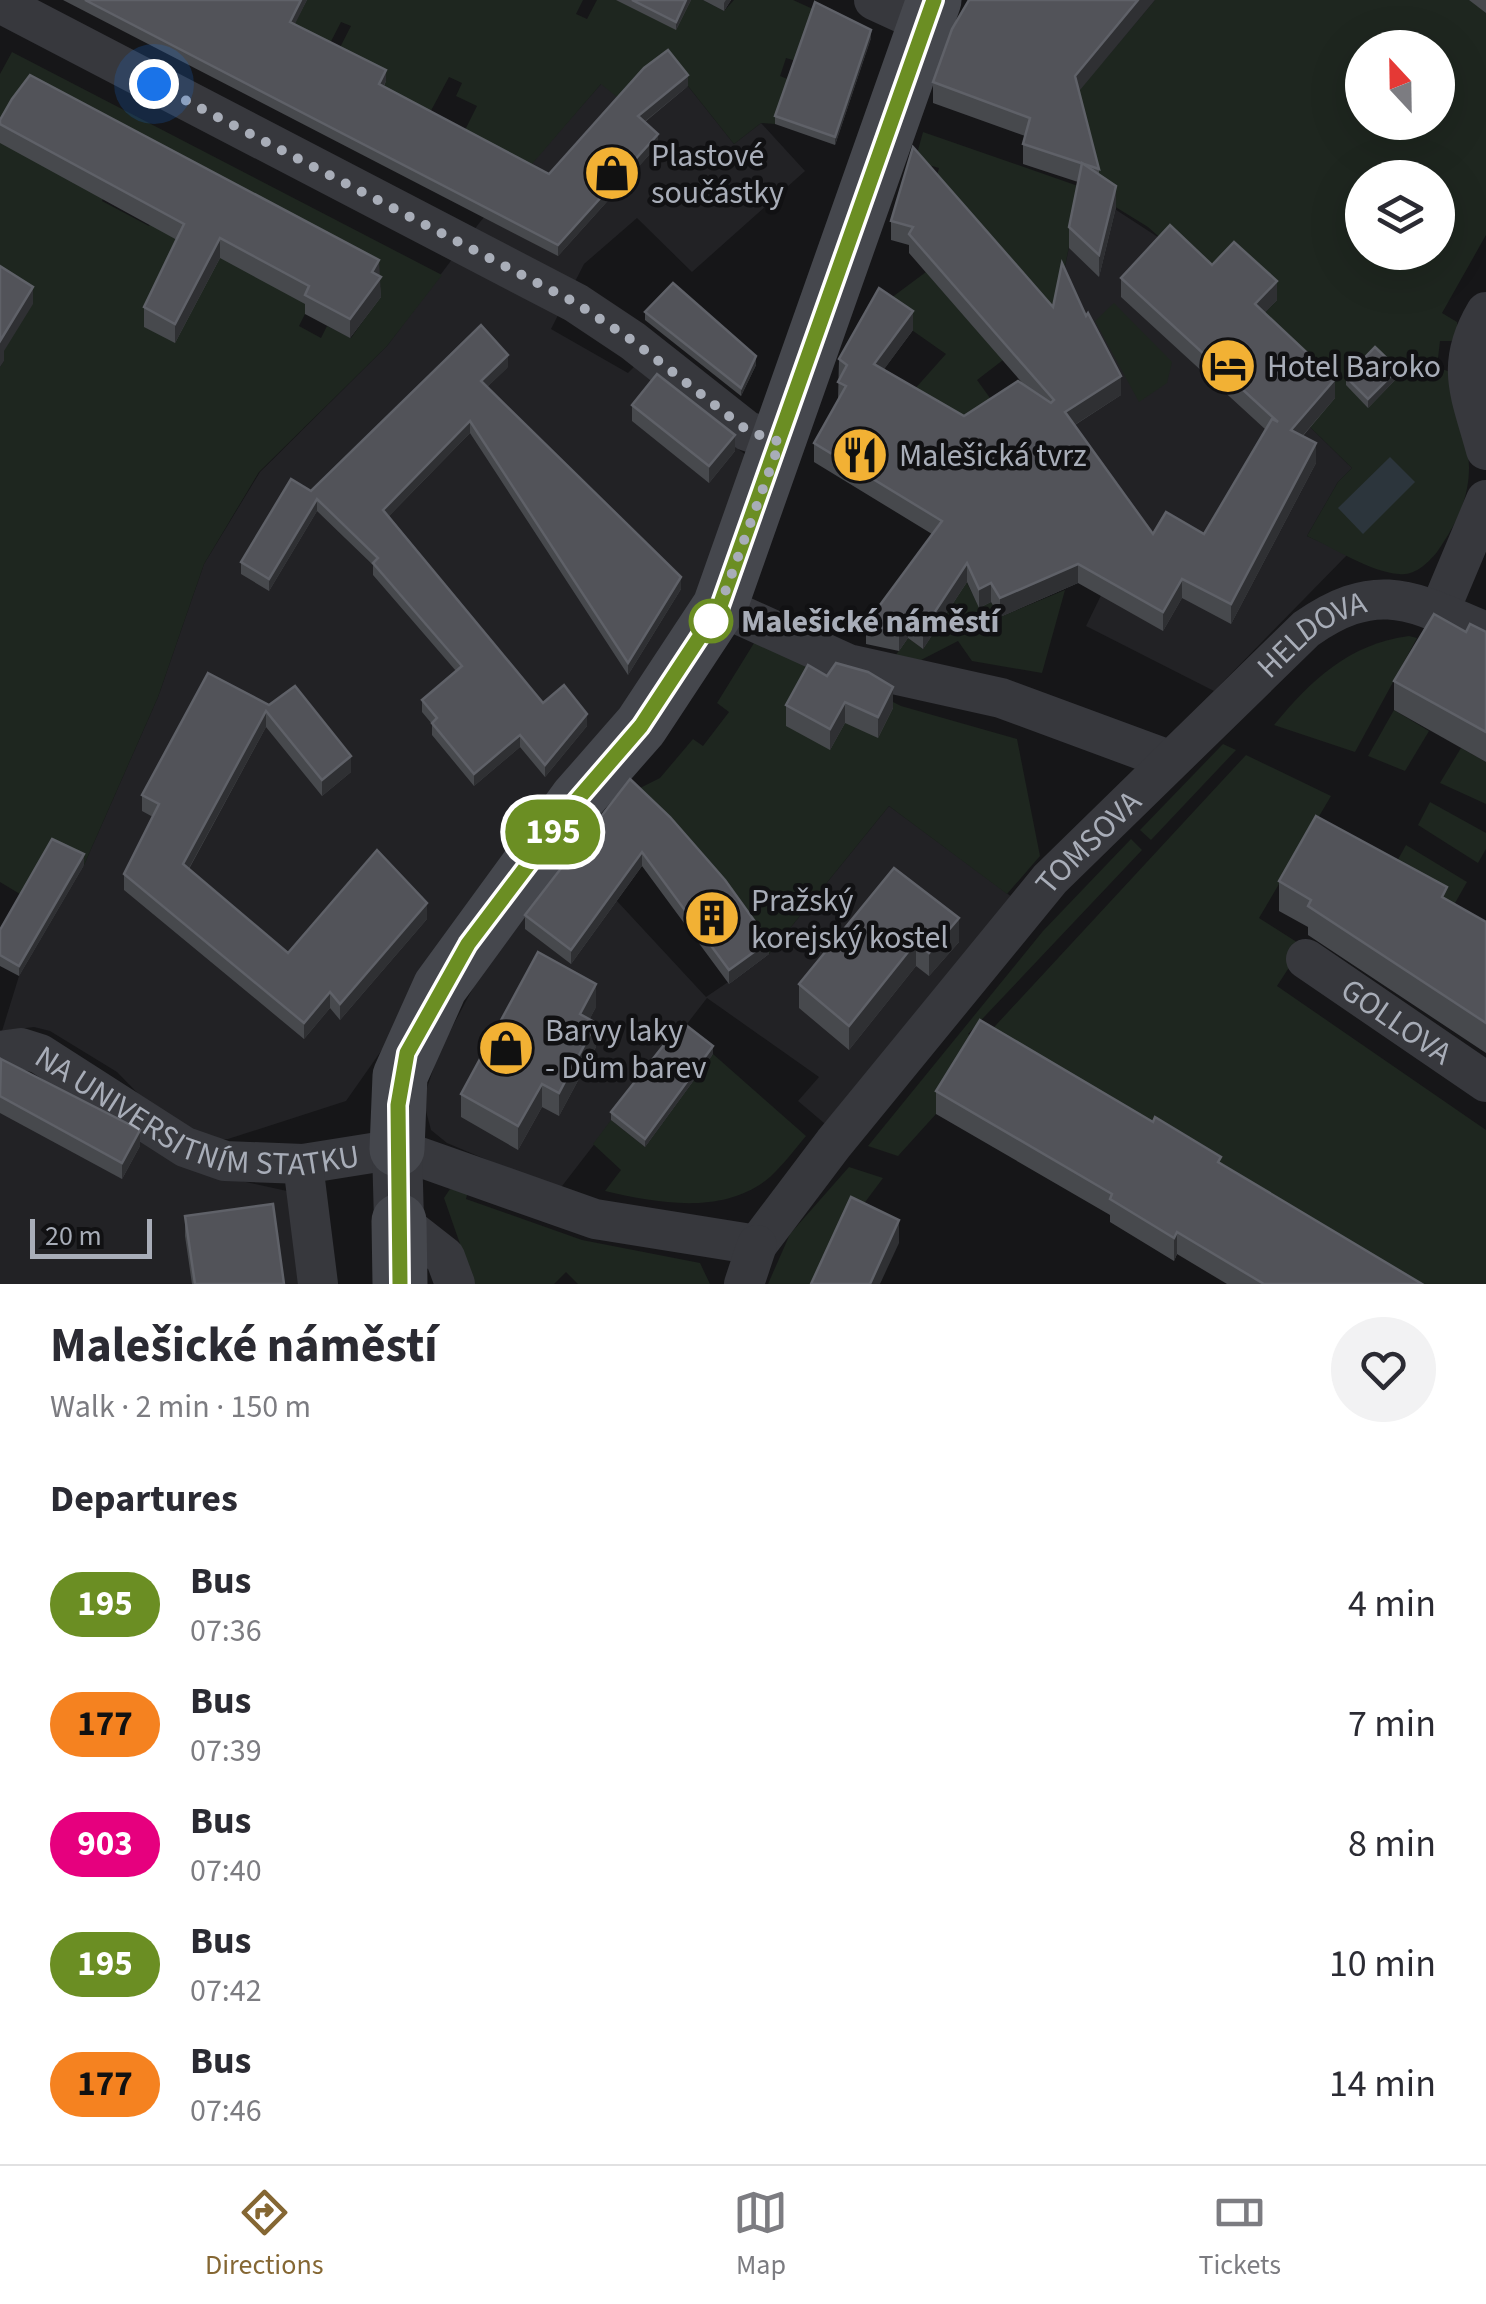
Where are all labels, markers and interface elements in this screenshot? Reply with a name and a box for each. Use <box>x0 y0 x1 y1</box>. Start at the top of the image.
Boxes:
north arrow <box>1345 30 1455 140</box>
map controls <box>1345 30 1455 270</box>
your location <box>129 59 179 109</box>
place label: Plastové součástky <box>651 133 784 216</box>
shop icon: Plastové součástky <box>582 143 642 203</box>
button: layers <box>1345 160 1455 270</box>
hotel icon: Hotel Baroko <box>1198 336 1258 396</box>
place label: Hotel Baroko <box>1267 344 1441 390</box>
restaurant icon: Malešická tvrz <box>830 425 890 485</box>
place label: Malešická tvrz <box>899 433 1087 479</box>
street label: HELDOVA <box>1247 580 1372 689</box>
place label: Malešické náměstí <box>741 599 1002 645</box>
marker: Malešické náměstí <box>690 600 732 642</box>
street label: TOMSOVA <box>1025 780 1152 904</box>
line badge: 195 <box>496 800 610 864</box>
text: 195 <box>525 807 581 857</box>
place label: Pražský korejský kostel <box>751 878 948 961</box>
building icon: Pražský korejský kostel <box>682 888 742 948</box>
street label: GOLLOVA <box>1331 967 1462 1077</box>
place label: Barvy laky - Dům barev <box>545 1008 707 1091</box>
shop icon: Barvy laky - Dům barev <box>476 1018 536 1078</box>
street label: NA UNIVERSITNÍM STATKU <box>26 1035 363 1188</box>
scale bar <box>30 1214 152 1258</box>
text: 20 m <box>45 1216 102 1256</box>
text: Malešické náměstí <box>50 1312 438 1380</box>
button: heart <box>1331 1317 1436 1422</box>
text: Walk · 2 min · 150 m <box>50 1384 311 1430</box>
text: Departures <box>50 1472 238 1526</box>
text: Bus <box>190 1554 251 1608</box>
text: 4 min <box>1348 1577 1436 1631</box>
text: 195 <box>77 1579 133 1629</box>
text: 07:36 <box>190 1608 262 1654</box>
text: Bus <box>190 1674 251 1728</box>
text: 7 min <box>1348 1697 1436 1751</box>
text: 177 <box>77 1699 133 1749</box>
text: 07:39 <box>190 1728 262 1774</box>
text: Bus <box>190 1794 251 1848</box>
text: 8 min <box>1348 1817 1436 1871</box>
text: 903 <box>77 1819 133 1869</box>
text: 07:40 <box>190 1848 262 1894</box>
text: Bus <box>190 1914 251 1968</box>
text: 10 min <box>1329 1937 1436 1991</box>
text: 195 <box>77 1939 133 1989</box>
text: 07:42 <box>190 1968 262 2014</box>
text: Bus <box>190 2034 251 2088</box>
text: 14 min <box>1329 2057 1436 2111</box>
text: 177 <box>77 2059 133 2109</box>
text: 07:46 <box>190 2088 262 2134</box>
tab: Directions <box>205 2185 323 2285</box>
tab: Map <box>733 2185 788 2285</box>
tab: Tickets <box>1198 2185 1281 2285</box>

